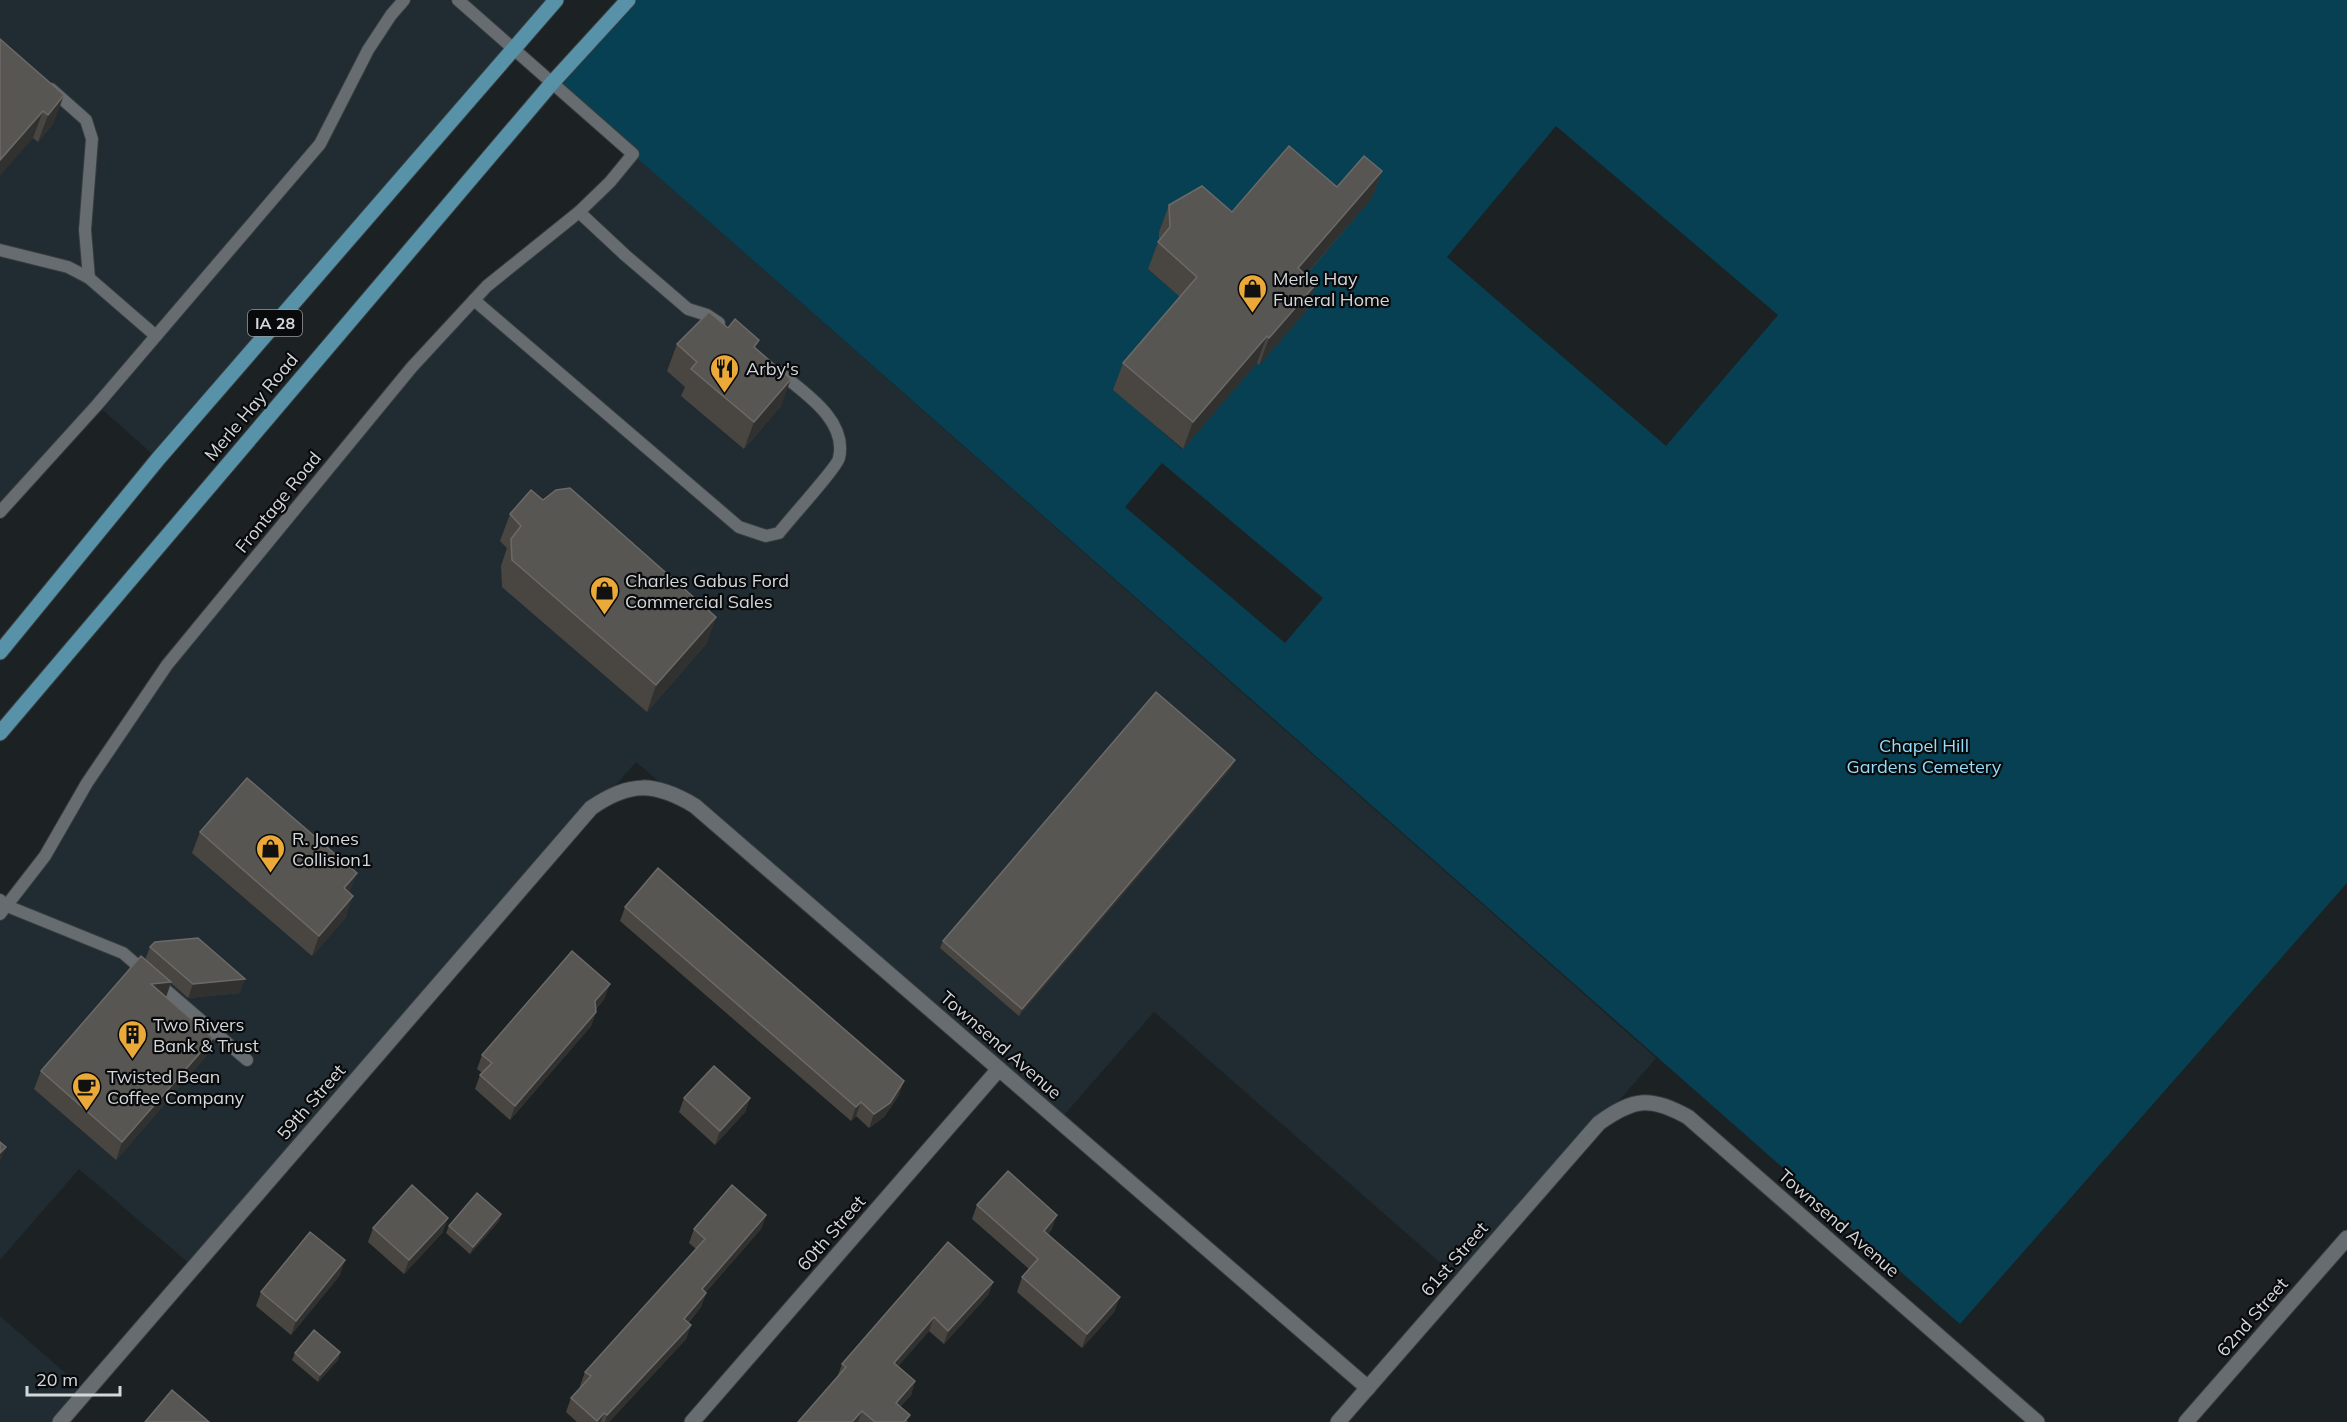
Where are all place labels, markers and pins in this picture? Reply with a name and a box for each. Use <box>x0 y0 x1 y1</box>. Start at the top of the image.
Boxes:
place label: Merle Hay Funeral Home <box>1273 267 1390 311</box>
shop icon: Merle Hay Funeral Home <box>1236 272 1268 314</box>
restaurant icon: Arby's <box>709 352 741 394</box>
place label: Arby's <box>746 357 799 380</box>
place label: Charles Gabus Ford Commercial Sales <box>625 569 789 613</box>
shop icon: Charles Gabus Ford Commercial Sales <box>588 574 620 616</box>
place label: R. Jones Collision1 <box>292 827 372 871</box>
shop icon: R. Jones Collision1 <box>255 832 287 874</box>
place label: Two Rivers Bank & Trust <box>153 1013 259 1057</box>
building icon: Two Rivers Bank & Trust <box>116 1018 148 1060</box>
place label: Twisted Bean Coffee Company <box>107 1065 245 1109</box>
cafe icon: Twisted Bean Coffee Company <box>70 1070 102 1112</box>

